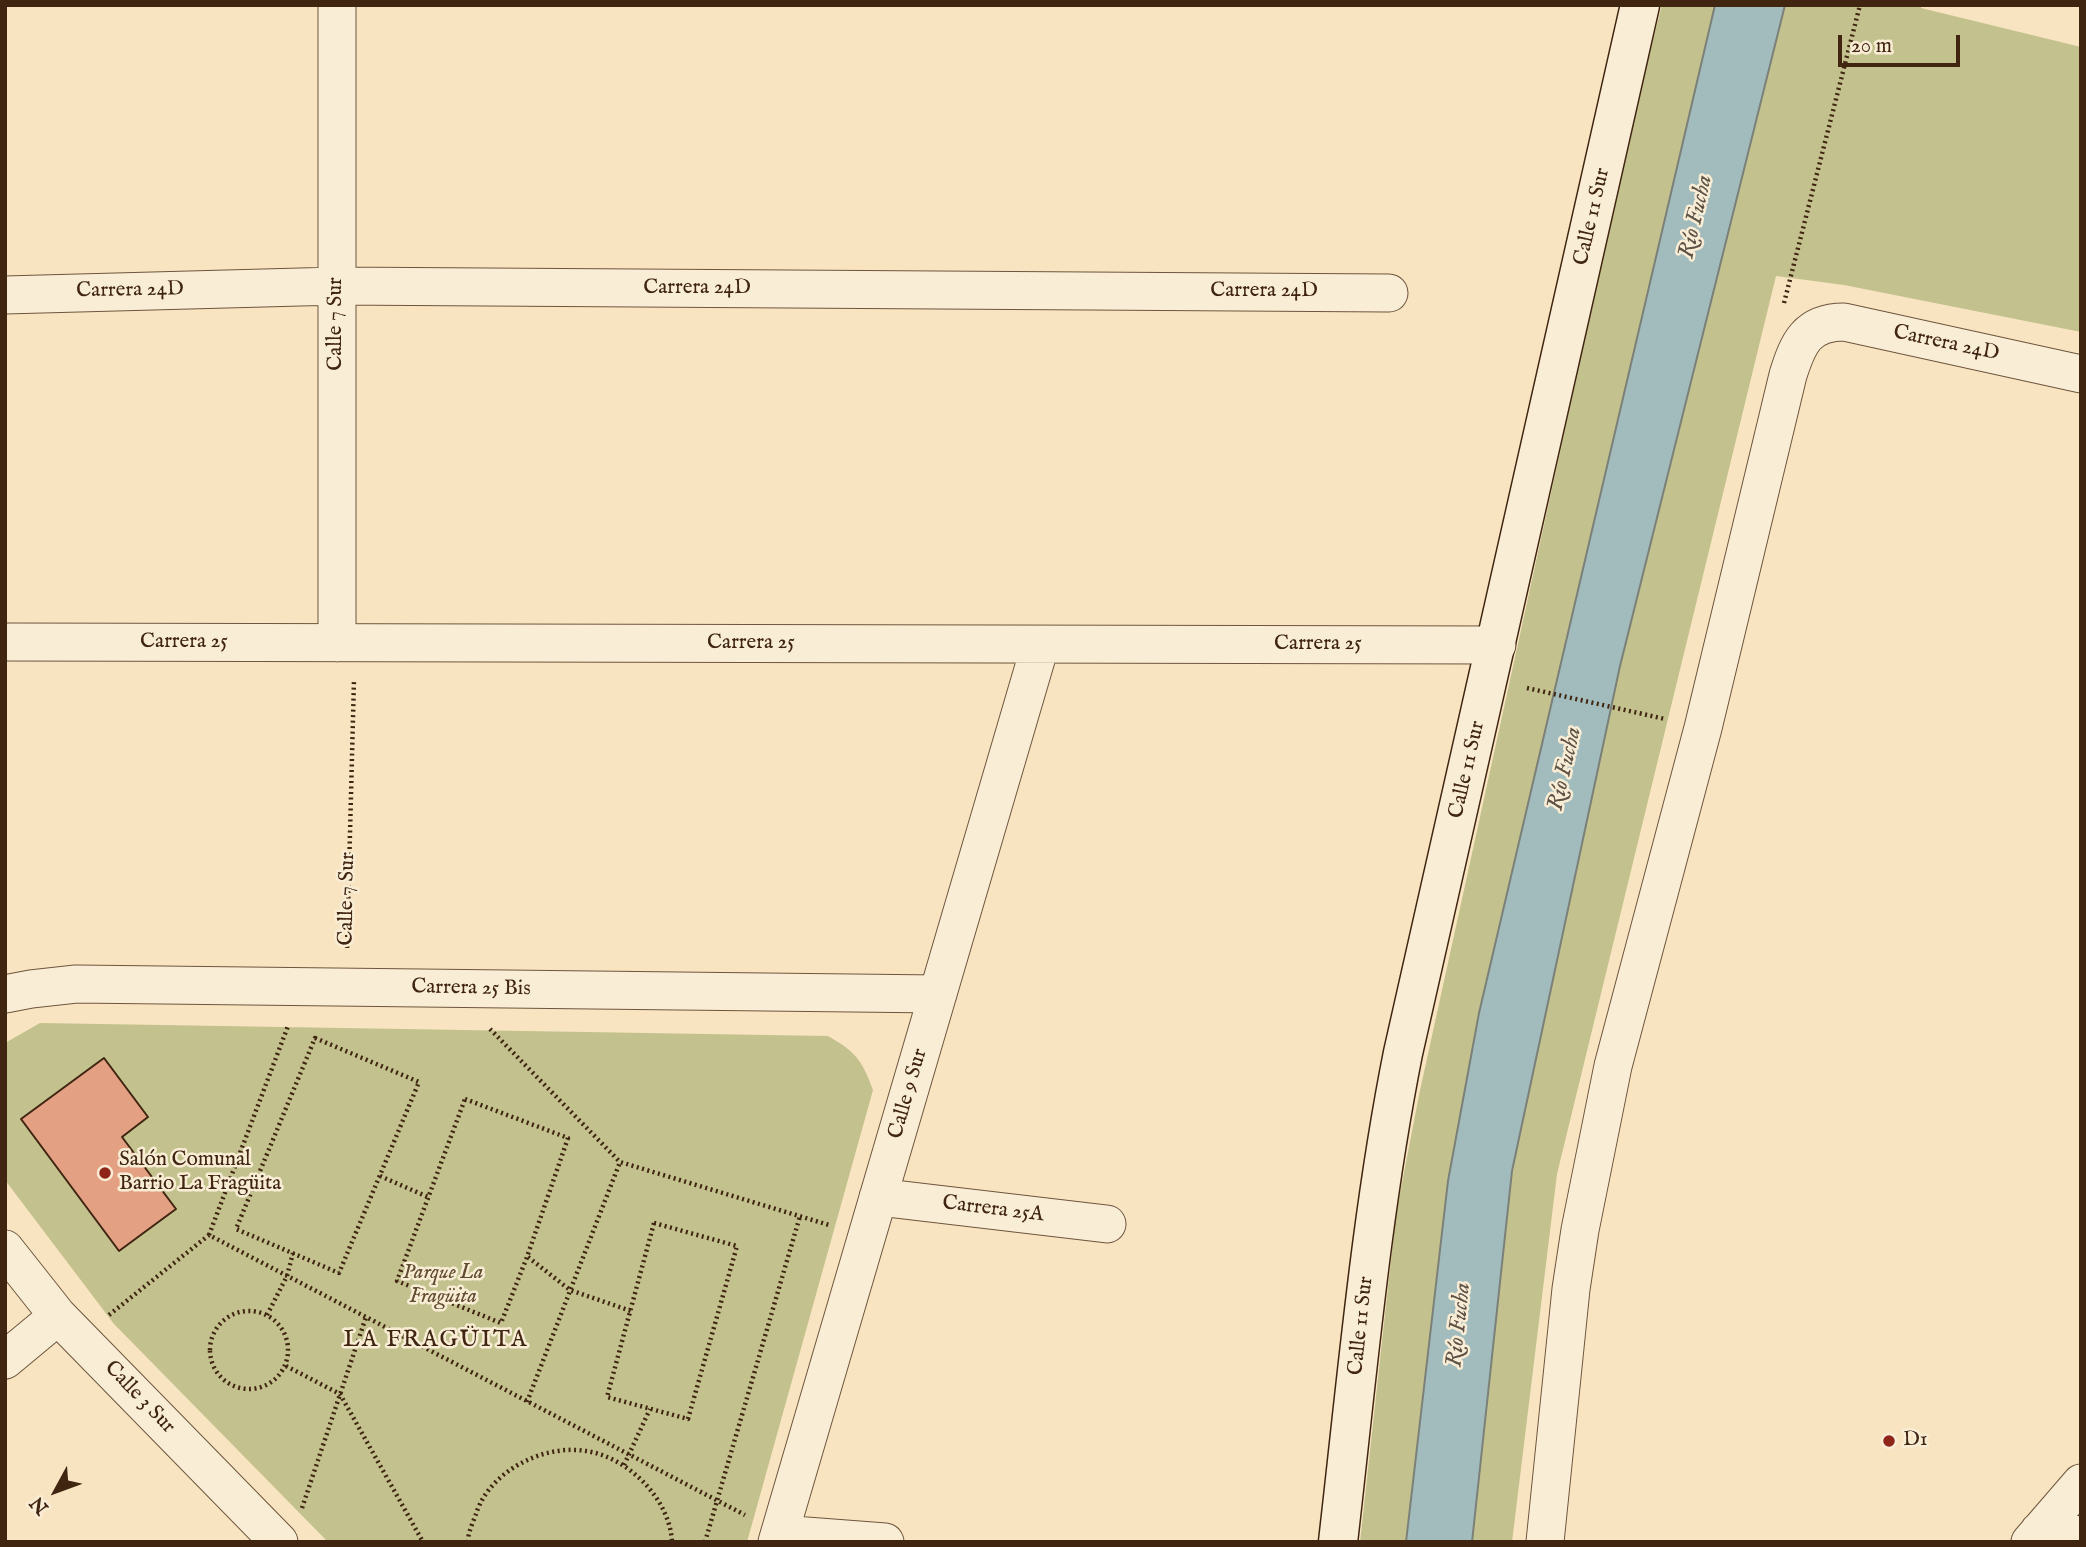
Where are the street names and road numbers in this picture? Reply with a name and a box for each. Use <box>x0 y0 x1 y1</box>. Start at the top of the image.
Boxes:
street label: Calle 11 Sur <box>1570 166 1616 268</box>
street label: Carrera 24D <box>643 276 751 302</box>
street label: Carrera 24D <box>76 277 184 305</box>
street label: Calle 7 Sur <box>324 277 350 371</box>
street label: Carrera 24D <box>1210 279 1318 305</box>
street label: Carrera 24D <box>1891 320 2001 368</box>
street label: Carrera 25 <box>140 630 228 656</box>
street label: Carrera 25 <box>707 631 795 657</box>
street label: Carrera 25 <box>1274 632 1362 658</box>
street label: Calle 11 Sur <box>1445 719 1491 821</box>
street label: Calle 7 Sur <box>335 852 361 946</box>
street label: Carrera 25 Bis <box>411 975 531 1003</box>
street label: Calle 9 Sur <box>884 1046 934 1142</box>
street label: Carrera 25A <box>941 1191 1045 1229</box>
street label: Calle 11 Sur <box>1344 1275 1380 1377</box>
street label: Calle 3 Sur <box>98 1356 180 1440</box>

